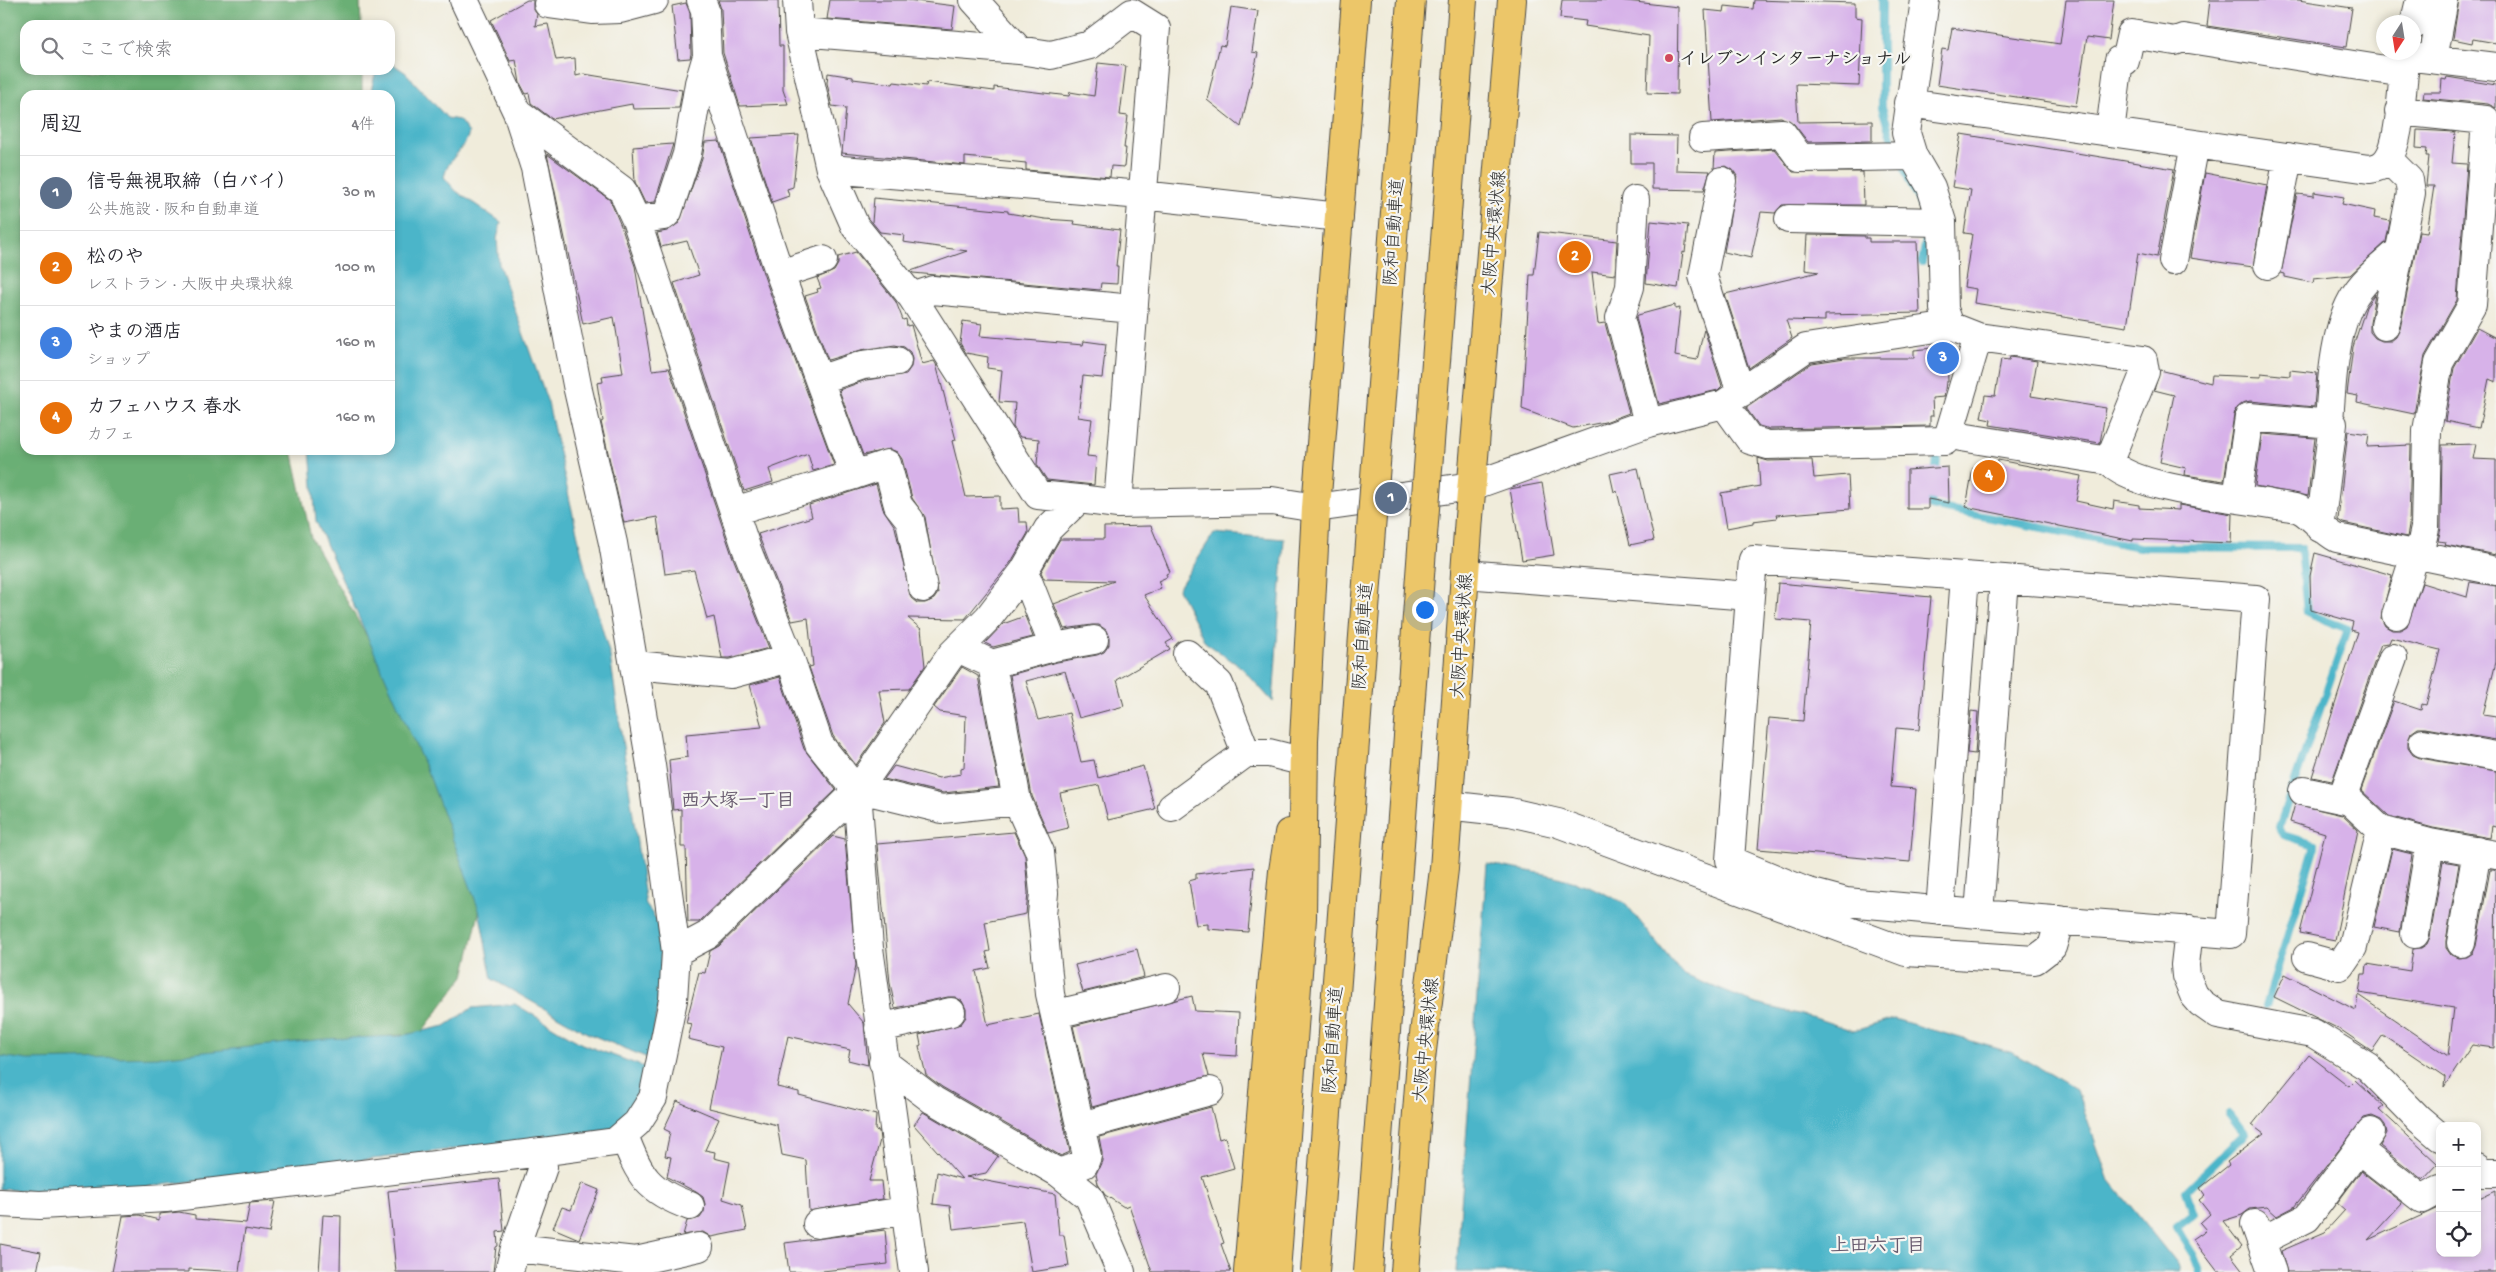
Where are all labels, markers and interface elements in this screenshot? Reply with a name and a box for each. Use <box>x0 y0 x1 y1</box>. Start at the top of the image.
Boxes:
north arrow <box>2376 15 2421 60</box>
search box <box>20 20 395 75</box>
icon: search <box>38 34 66 62</box>
text: ここで検索 <box>78 40 173 63</box>
place label: イレブンインターナショナル <box>1679 49 1911 71</box>
marker: イレブンインターナショナル <box>1663 52 1675 64</box>
text: 周辺 <box>40 114 82 139</box>
text: 4件 <box>351 117 375 136</box>
street label: 大阪中央環状線 <box>1479 169 1511 297</box>
text: 信号無視取締（白バイ） <box>87 172 296 195</box>
street label: 阪和自動車道 <box>1380 178 1410 287</box>
text: 1 <box>53 184 59 203</box>
text: 30 m <box>342 184 375 203</box>
text: 公共施設 · 阪和自動車道 <box>87 202 260 221</box>
pin: 2 <box>1559 238 1591 276</box>
text: 松のや <box>87 247 144 270</box>
text: 2 <box>52 259 60 278</box>
text: 100 m <box>335 259 375 278</box>
text: レストラン · 大阪中央環状線 <box>87 277 293 296</box>
text: やまの酒店 <box>87 322 182 345</box>
text: 3 <box>52 334 60 353</box>
text: 160 m <box>336 334 375 353</box>
pin: 3 <box>1927 339 1959 377</box>
text: ショップ <box>87 352 150 371</box>
text: カフェハウス 春水 <box>87 397 241 420</box>
text: 4 <box>52 409 60 428</box>
text: 160 m <box>336 409 375 428</box>
text: カフェ <box>87 427 135 446</box>
pin: 4 <box>1973 457 2005 495</box>
pin: 1 <box>1375 479 1407 517</box>
street label: 大阪中央環状線 <box>1448 573 1478 700</box>
street label: 阪和自動車道 <box>1349 582 1379 691</box>
your location <box>1412 597 1438 623</box>
district label: 西大塚一丁目 <box>681 790 795 814</box>
street label: 大阪中央環状線 <box>1409 976 1445 1104</box>
street label: 阪和自動車道 <box>1319 986 1349 1095</box>
map controls <box>2436 1122 2481 1257</box>
button: + <box>2436 1122 2481 1167</box>
button: − <box>2436 1167 2481 1212</box>
button: locate <box>2436 1212 2481 1257</box>
district label: 上田六丁目 <box>1830 1235 1926 1259</box>

